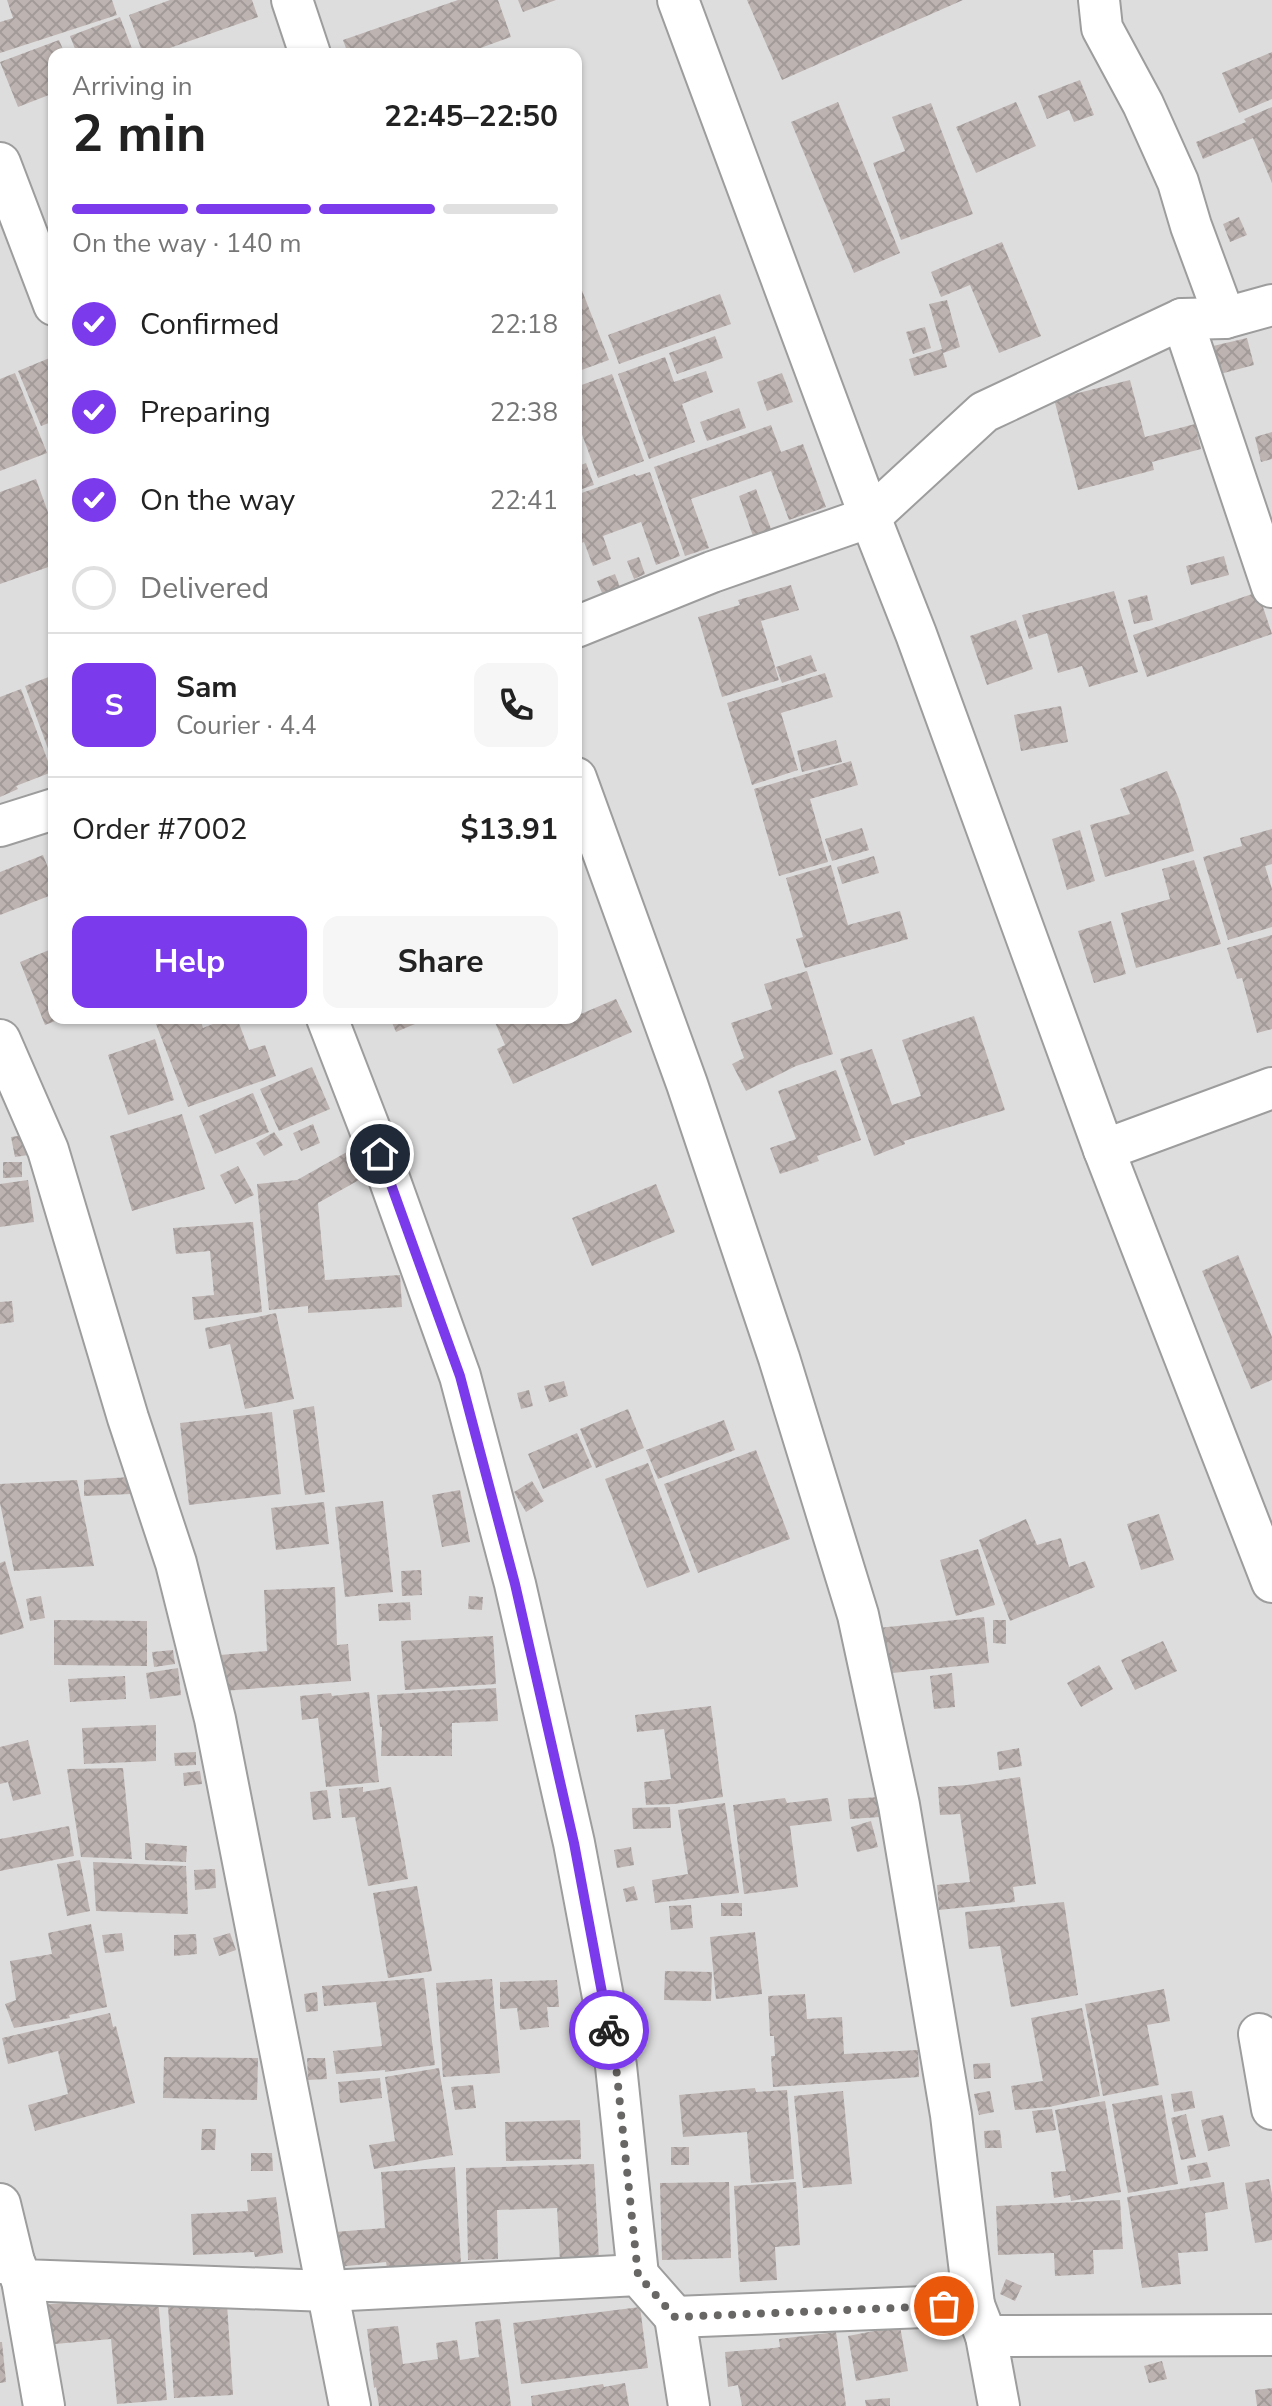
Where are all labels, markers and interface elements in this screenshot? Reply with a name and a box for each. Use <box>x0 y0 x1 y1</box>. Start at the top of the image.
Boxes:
text: Arriving in <box>72 69 193 104</box>
text: 22:45–22:50 <box>384 96 558 137</box>
text: 2 min <box>72 98 207 169</box>
text: On the way · 140 m <box>72 226 301 261</box>
icon: check <box>72 302 116 346</box>
text: Confirmed <box>140 304 280 345</box>
text: 22:18 <box>490 307 558 342</box>
icon: check <box>72 390 116 434</box>
text: Preparing <box>140 392 271 433</box>
text: 22:38 <box>490 395 558 430</box>
icon: check <box>72 478 116 522</box>
text: On the way <box>140 480 295 521</box>
text: 22:41 <box>490 483 558 518</box>
text: Delivered <box>140 568 269 609</box>
button: phone <box>474 663 558 747</box>
text: Sam <box>176 667 238 708</box>
text: S <box>105 685 123 726</box>
text: Courier · 4.4 <box>176 708 317 743</box>
text: Order #7002 <box>72 809 247 850</box>
text: $13.91 <box>461 809 558 850</box>
button: Help <box>72 916 307 1008</box>
button: Share <box>323 916 558 1008</box>
pin <box>346 1120 414 1188</box>
icon: home <box>358 1132 402 1176</box>
courier <box>569 1990 649 2070</box>
icon: bike <box>587 2008 631 2052</box>
pin <box>910 2272 978 2340</box>
icon: bag <box>922 2284 966 2328</box>

